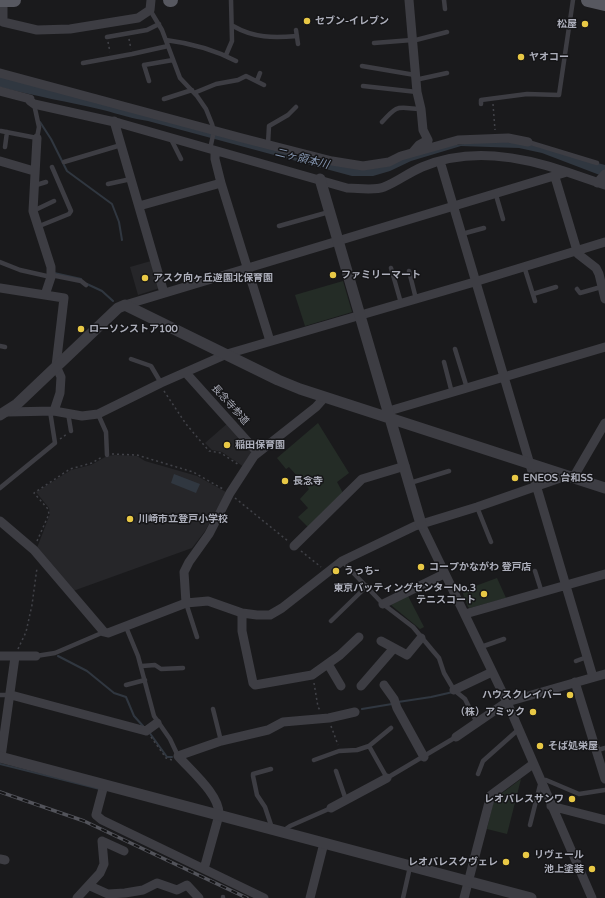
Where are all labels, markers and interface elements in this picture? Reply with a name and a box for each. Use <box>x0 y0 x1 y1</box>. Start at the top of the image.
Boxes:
place label: セブン-イレブン <box>315 15 389 27</box>
marker: セブン-イレブン <box>302 16 312 26</box>
place label: 松屋 <box>557 18 577 30</box>
marker: 松屋 <box>580 19 590 29</box>
place label: ヤオコー <box>529 51 569 63</box>
marker: ヤオコー <box>516 52 526 62</box>
water label: 二ヶ領本川 <box>274 146 330 172</box>
place label: ファミリーマート <box>341 269 421 281</box>
marker: ファミリーマート <box>328 270 338 280</box>
place label: アスク向ヶ丘遊園北保育園 <box>153 272 273 284</box>
marker: アスク向ヶ丘遊園北保育園 <box>140 273 150 283</box>
place label: ローソンストア100 <box>89 323 178 335</box>
marker: ローソンストア100 <box>76 324 86 334</box>
street label: 長念寺参道 <box>209 382 251 428</box>
place label: 稲田保育園 <box>235 439 285 451</box>
marker: 稲田保育園 <box>222 440 232 450</box>
place label: ENEOS 台和SS <box>523 472 593 484</box>
marker: ENEOS 台和SS <box>510 473 520 483</box>
place label: 長念寺 <box>293 475 323 487</box>
marker: 長念寺 <box>280 476 290 486</box>
place label: 川崎市立登戸小学校 <box>138 513 228 525</box>
marker: 川崎市立登戸小学校 <box>125 514 135 524</box>
place label: コープかながわ 登戸店 <box>429 561 532 573</box>
marker: コープかながわ 登戸店 <box>416 562 426 572</box>
place label: うっちｰ <box>344 565 379 577</box>
marker: うっちｰ <box>331 566 341 576</box>
place label: 東京バッティングセンターNo.3 テニスコート <box>333 582 476 606</box>
marker: 東京バッティングセンターNo.3 テニスコート <box>479 589 489 599</box>
place label: ハウスクレイバー <box>482 689 562 701</box>
marker: ハウスクレイバー <box>565 690 575 700</box>
place label: （株）アミック <box>455 706 525 718</box>
marker: （株）アミック <box>528 707 538 717</box>
place label: そば処栄屋 <box>548 740 598 752</box>
marker: そば処栄屋 <box>535 741 545 751</box>
place label: レオパレスサンワ <box>484 793 564 805</box>
marker: レオパレスサンワ <box>567 794 577 804</box>
place label: リヴェール <box>534 849 584 861</box>
marker: リヴェール <box>521 850 531 860</box>
place label: レオパレスクヴェレ <box>408 856 498 868</box>
marker: レオパレスクヴェレ <box>501 857 511 867</box>
place label: 池上塗装 <box>544 863 584 875</box>
marker: 池上塗装 <box>587 864 597 874</box>

